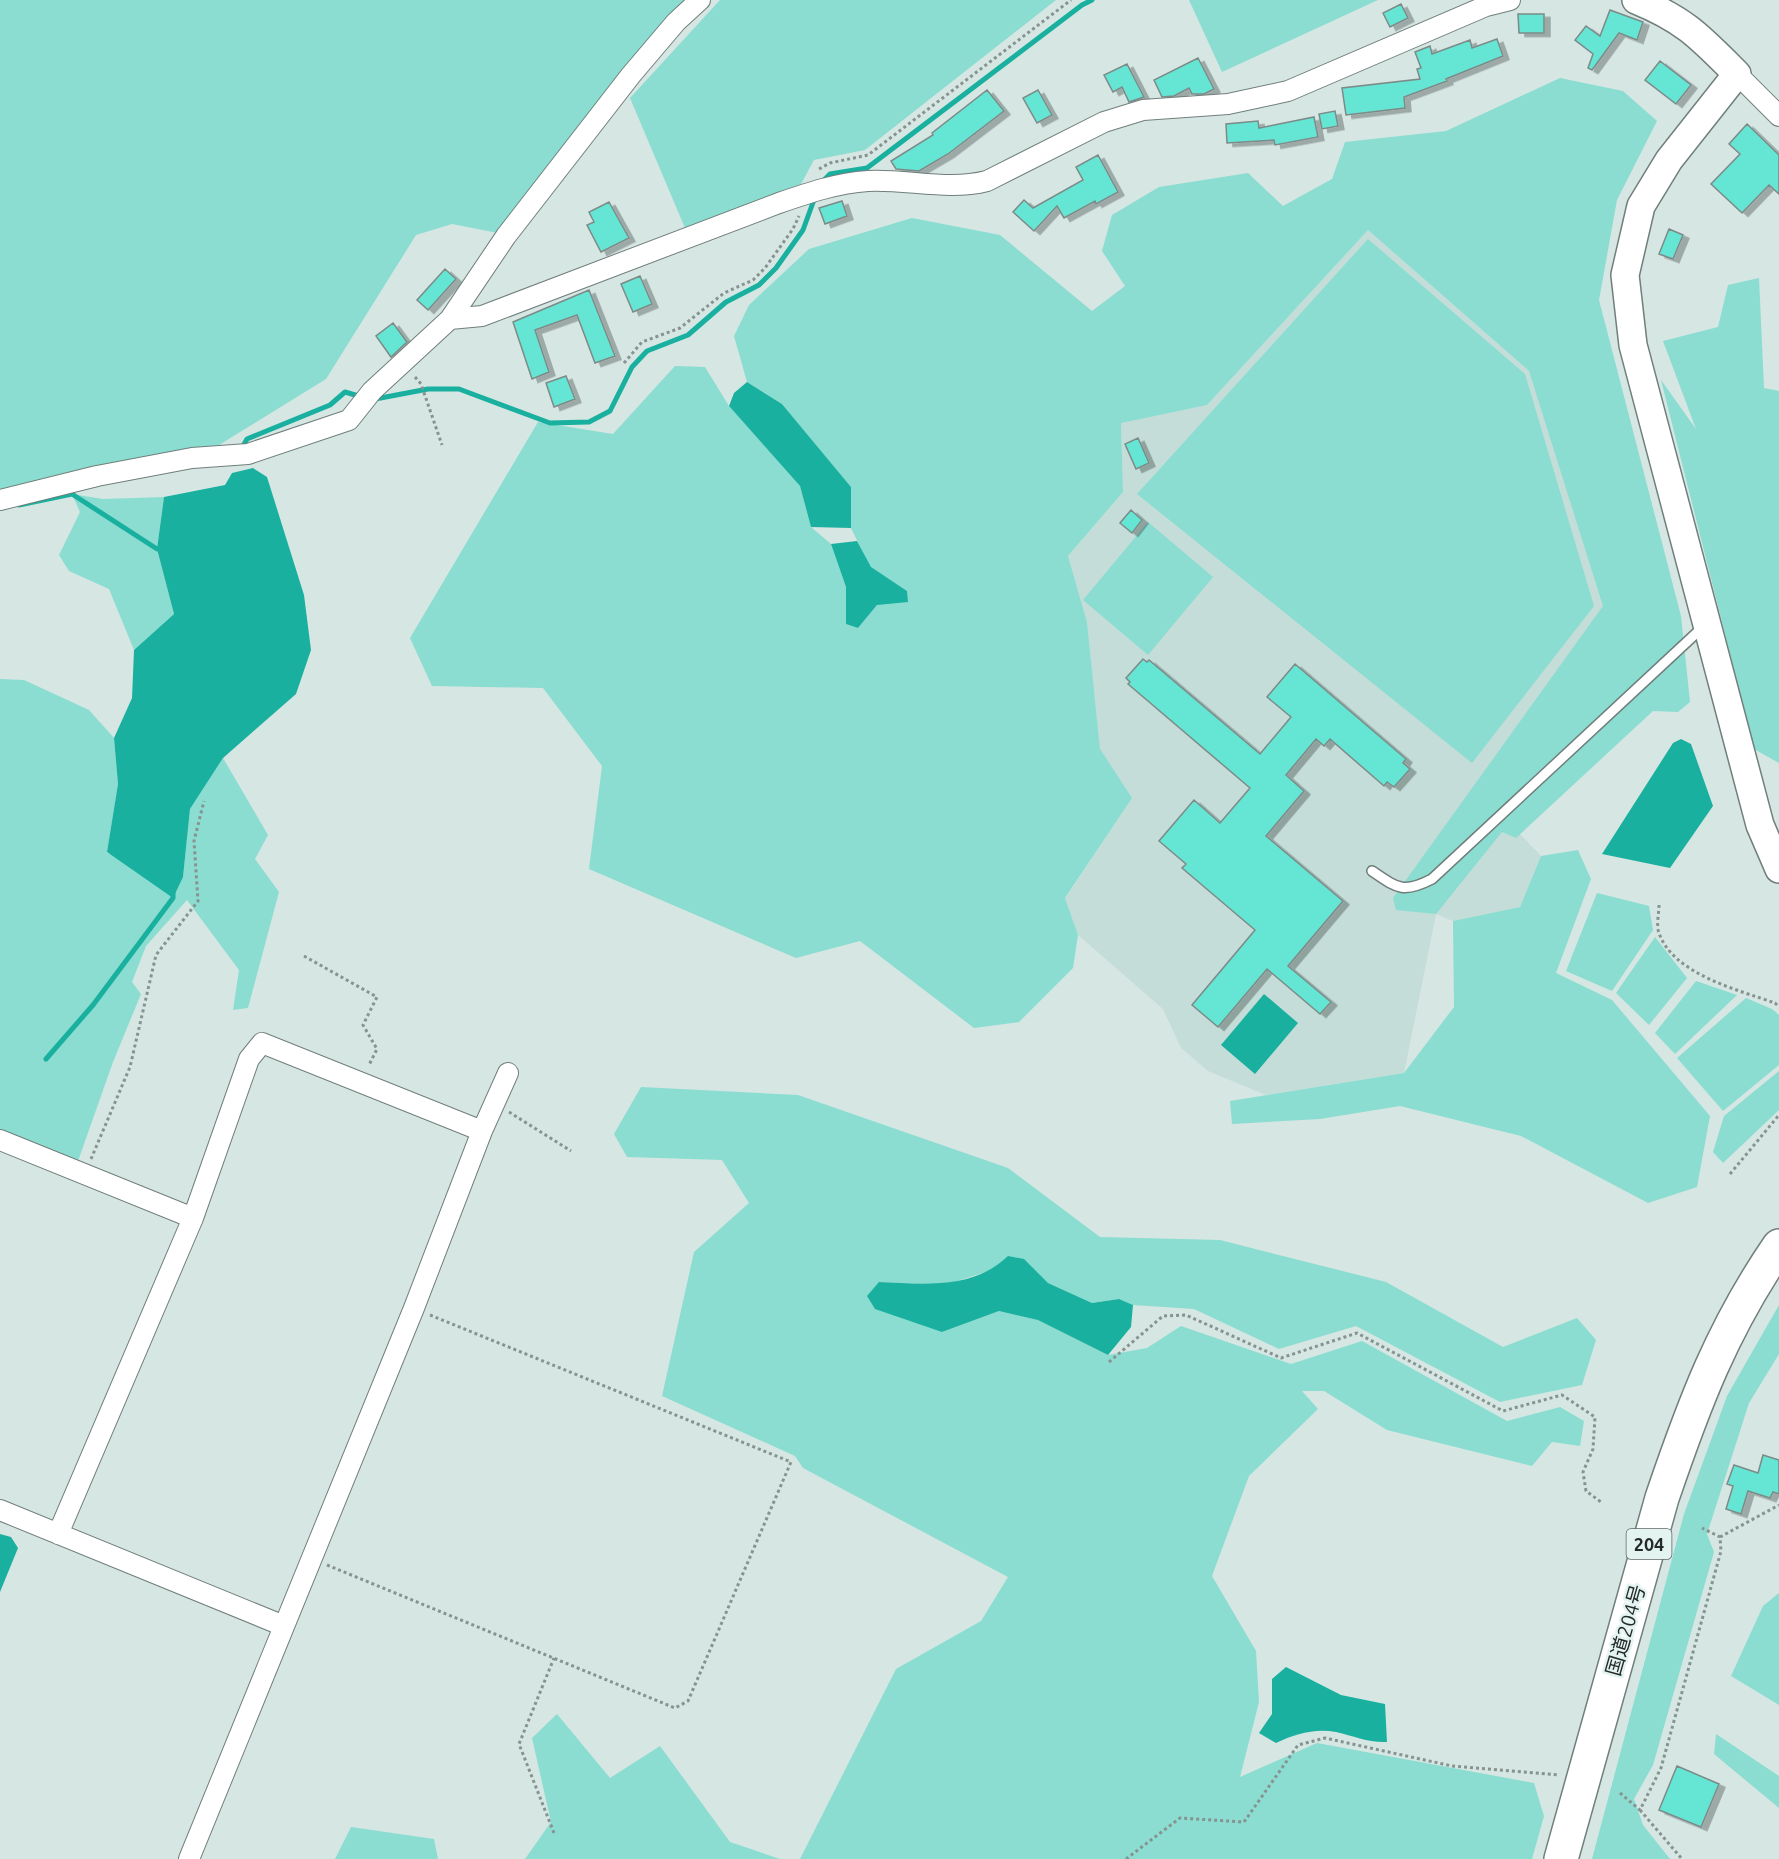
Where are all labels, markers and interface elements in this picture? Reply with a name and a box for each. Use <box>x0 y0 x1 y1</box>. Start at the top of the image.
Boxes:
road number: 204 <box>1626 1529 1672 1559</box>
street label: 国道204号 <box>1601 1582 1649 1678</box>

